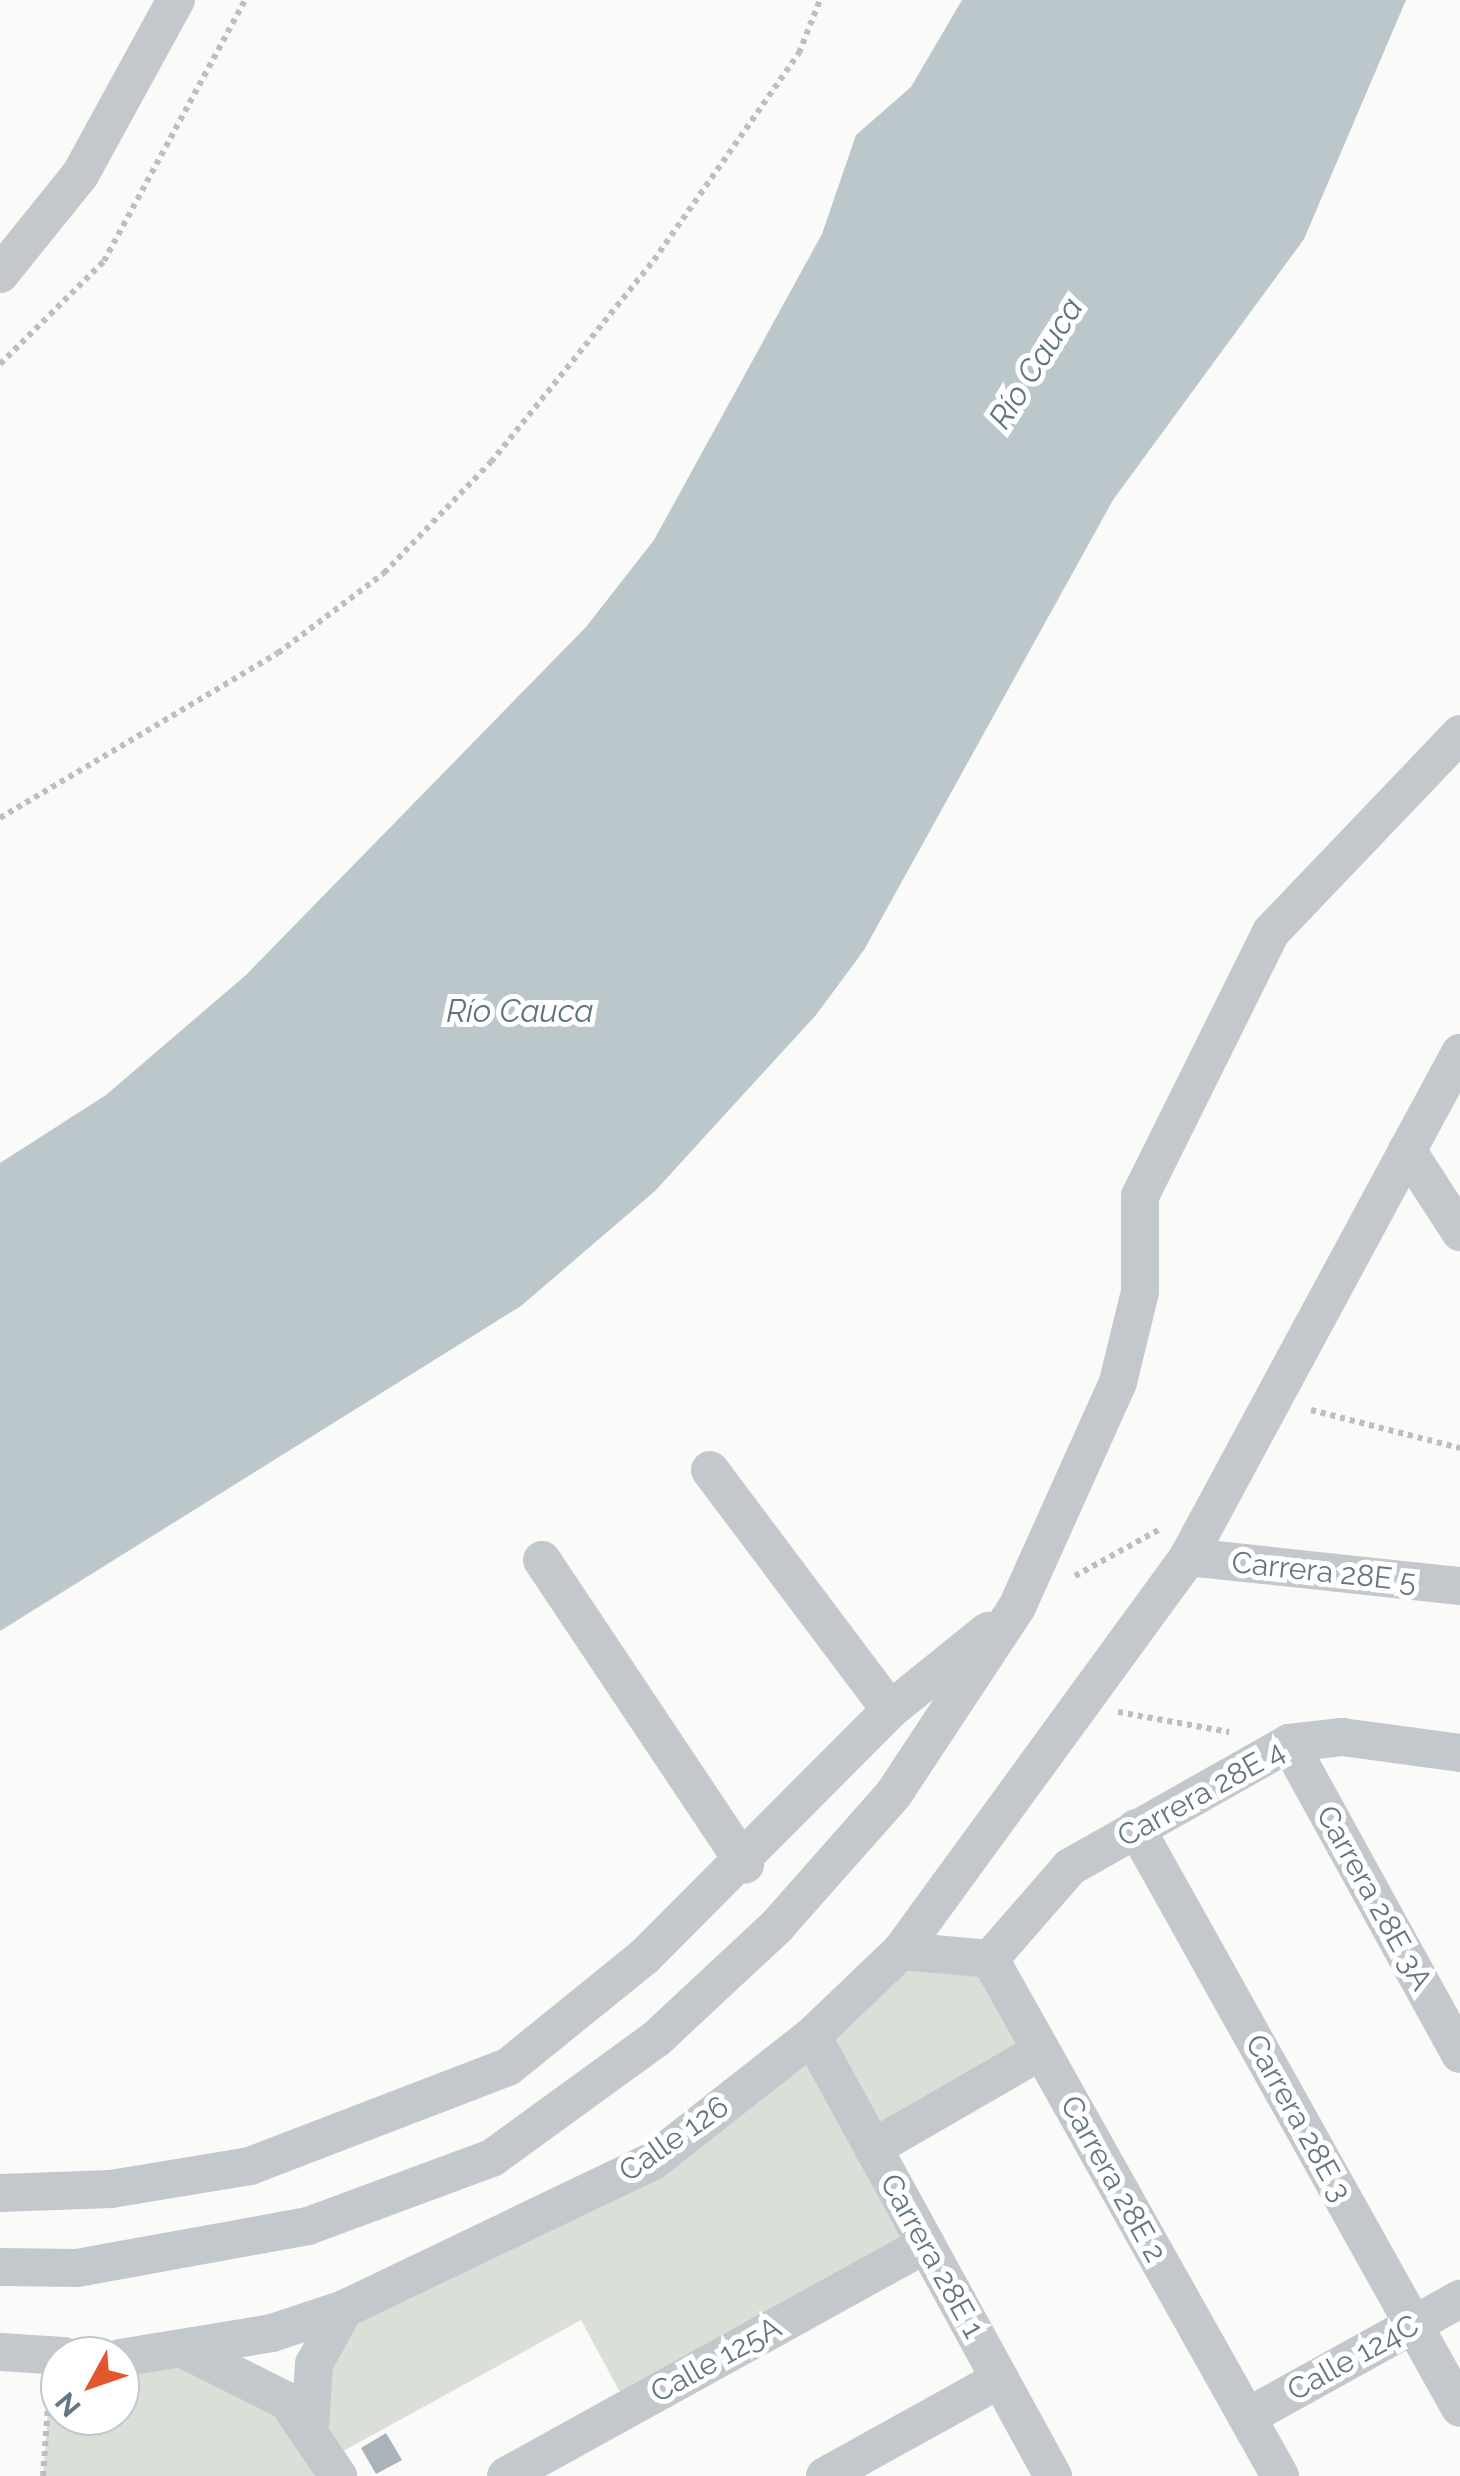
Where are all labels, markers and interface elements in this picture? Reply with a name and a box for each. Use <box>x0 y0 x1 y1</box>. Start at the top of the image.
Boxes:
water label: Río Cauca <box>981 290 1091 436</box>
water label: Río Cauca <box>446 992 594 1030</box>
street label: Carrera 28E 5 <box>1230 1544 1418 1600</box>
street label: Carrera 28E 4 <box>1111 1733 1291 1855</box>
street label: Carrera 28E 3A <box>1309 1800 1439 1996</box>
street label: Carrera 28E 3 <box>1237 2028 1359 2208</box>
street label: Calle 126 <box>612 2088 736 2190</box>
street label: Carrera 28E 2 <box>1053 2090 1173 2268</box>
street label: Carrera 28E 1 <box>872 2168 992 2344</box>
street label: Calle 124C <box>1281 2307 1425 2409</box>
street label: Calle 125A <box>644 2309 788 2411</box>
north arrow <box>40 2336 140 2436</box>
text: N <box>49 2386 88 2423</box>

